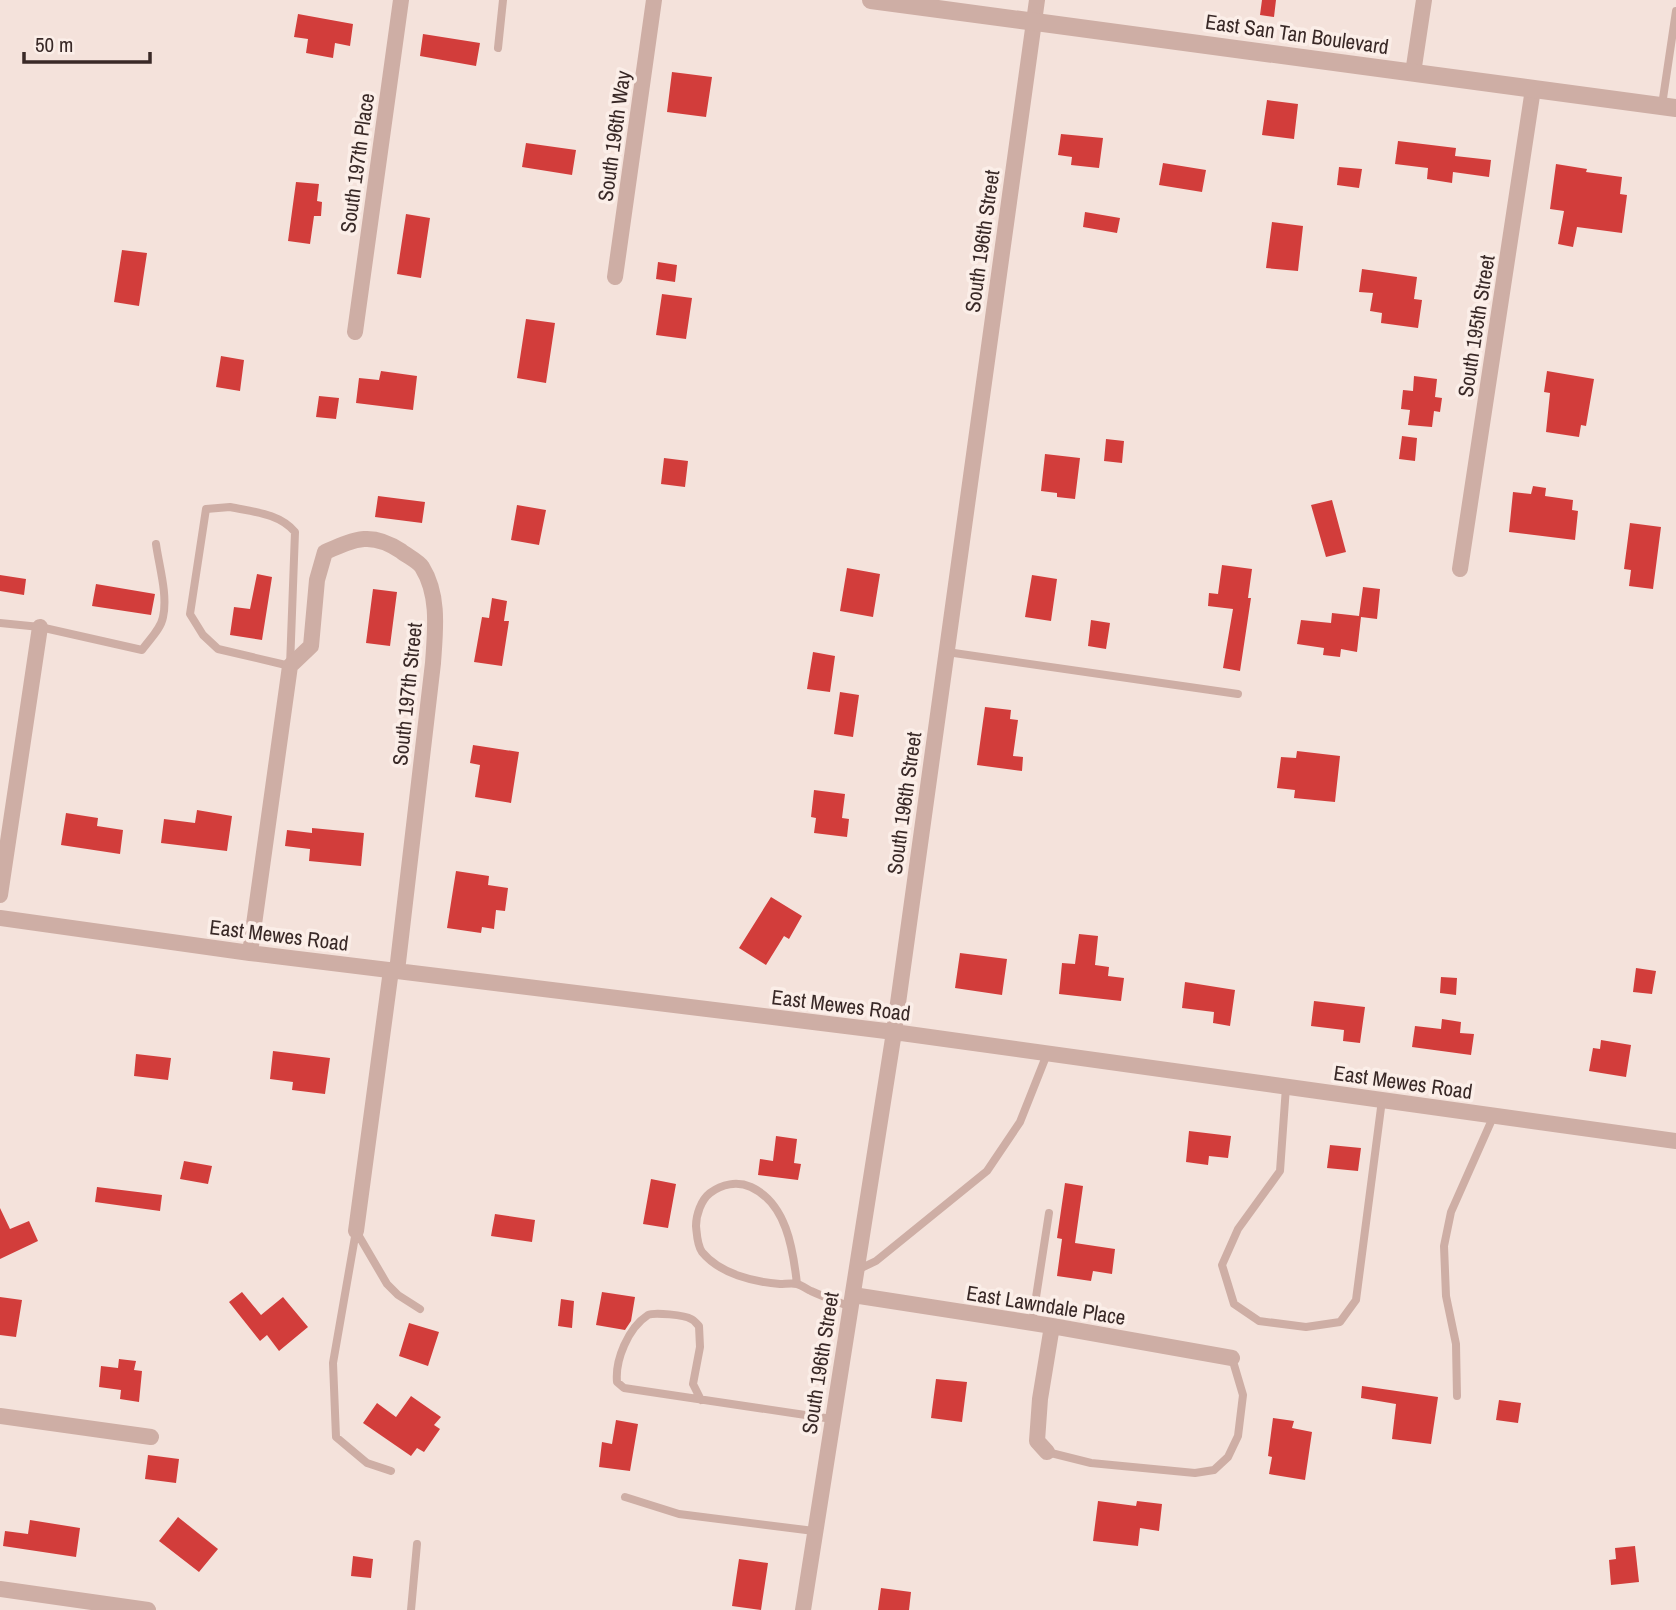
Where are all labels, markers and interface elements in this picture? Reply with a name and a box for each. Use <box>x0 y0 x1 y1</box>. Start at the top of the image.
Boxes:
street label: East San Tan Boulevard <box>1203 7 1391 61</box>
scale bar <box>24 21 150 65</box>
text: 50 m <box>35 30 73 59</box>
street label: South 196th Way <box>590 68 638 203</box>
street label: South 197th Place <box>333 91 381 235</box>
street label: South 196th Street <box>958 168 1006 314</box>
street label: South 195th Street <box>1450 253 1502 399</box>
street label: South 197th Street <box>385 621 429 767</box>
street label: South 196th Street <box>880 730 928 876</box>
street label: East Mewes Road <box>208 912 350 958</box>
street label: East Mewes Road <box>770 982 912 1028</box>
street label: East Mewes Road <box>1332 1058 1474 1106</box>
street label: East Lawndale Place <box>964 1278 1128 1332</box>
street label: South 196th Street <box>794 1290 846 1436</box>

